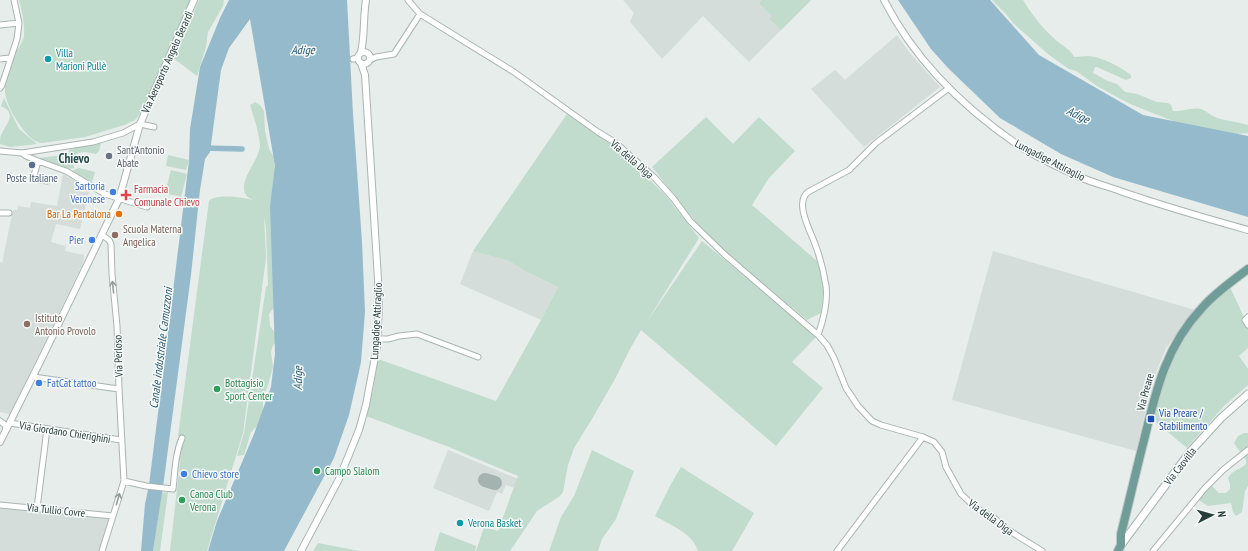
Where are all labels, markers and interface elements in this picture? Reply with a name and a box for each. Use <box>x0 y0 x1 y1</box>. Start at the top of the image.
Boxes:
street label: Via Aeroporto Angelo Berardi <box>138 9 196 116</box>
water label: Adige <box>291 42 316 57</box>
place label: Villa Marioni Pullè <box>55 46 107 73</box>
marker: Villa Marioni Pullè <box>43 54 53 64</box>
water label: Adige <box>1064 103 1093 127</box>
street label: Via della Diga <box>607 136 656 182</box>
street label: Lungadige Attiraglio <box>1013 136 1088 184</box>
place label: Sant'Antonio Abate <box>117 143 165 170</box>
district label: Chievo <box>58 150 90 167</box>
marker: Sant'Antonio Abate <box>104 151 114 161</box>
marker: Poste Italiane <box>27 160 37 170</box>
place label: Poste Italiane <box>6 171 58 185</box>
place label: Sartoria Veronese <box>70 179 105 206</box>
place label: Farmacia Comunale Chievo <box>134 182 200 209</box>
marker: Sartoria Veronese <box>108 187 118 197</box>
marker: Farmacia Comunale Chievo <box>121 190 131 200</box>
place label: Bar La Pantalona <box>47 207 111 221</box>
marker: Bar La Pantalona <box>114 209 124 219</box>
place label: Scuola Materna Angelica <box>123 222 182 249</box>
marker: Scuola Materna Angelica <box>110 230 120 240</box>
place label: Pier <box>69 233 84 247</box>
marker: Pier <box>87 235 97 245</box>
one-way arrow <box>109 281 117 294</box>
street label: Lungadige Attiraglio <box>367 282 385 360</box>
water label: Canale industriale Camuzzoni <box>146 285 176 409</box>
place label: Istituto Antonio Provolo <box>35 311 96 338</box>
marker: Istituto Antonio Provolo <box>22 319 32 329</box>
street label: Via Perloso <box>110 334 126 378</box>
water label: Adige <box>290 365 305 390</box>
street label: Via Preare <box>1133 371 1157 413</box>
place label: FatCat tattoo <box>47 376 97 390</box>
place label: Bottagisio Sport Center <box>225 376 272 403</box>
marker: FatCat tattoo <box>34 378 44 388</box>
marker: Bottagisio Sport Center <box>212 384 222 394</box>
place label: Via Preare / Stabilimento <box>1158 406 1208 433</box>
marker: Via Preare / Stabilimento <box>1146 414 1156 424</box>
street label: Via Giordano Chierighini <box>17 418 112 446</box>
street label: Via Caovilla <box>1160 444 1199 489</box>
place label: Campo Slalom <box>325 464 379 478</box>
marker: Campo Slalom <box>312 466 322 476</box>
place label: Chievo store <box>192 467 239 481</box>
marker: Chievo store <box>179 469 189 479</box>
place label: Canoa Club Verona <box>189 487 233 514</box>
one-way arrow <box>115 492 122 505</box>
marker: Canoa Club Verona <box>177 495 187 505</box>
street label: Via della Diga <box>965 495 1016 538</box>
north arrow <box>1192 495 1232 535</box>
street label: Via Tullio Covre <box>25 500 86 520</box>
text: N <box>1215 510 1229 518</box>
place label: Verona Basket <box>467 516 521 530</box>
marker: Verona Basket <box>455 518 465 528</box>

